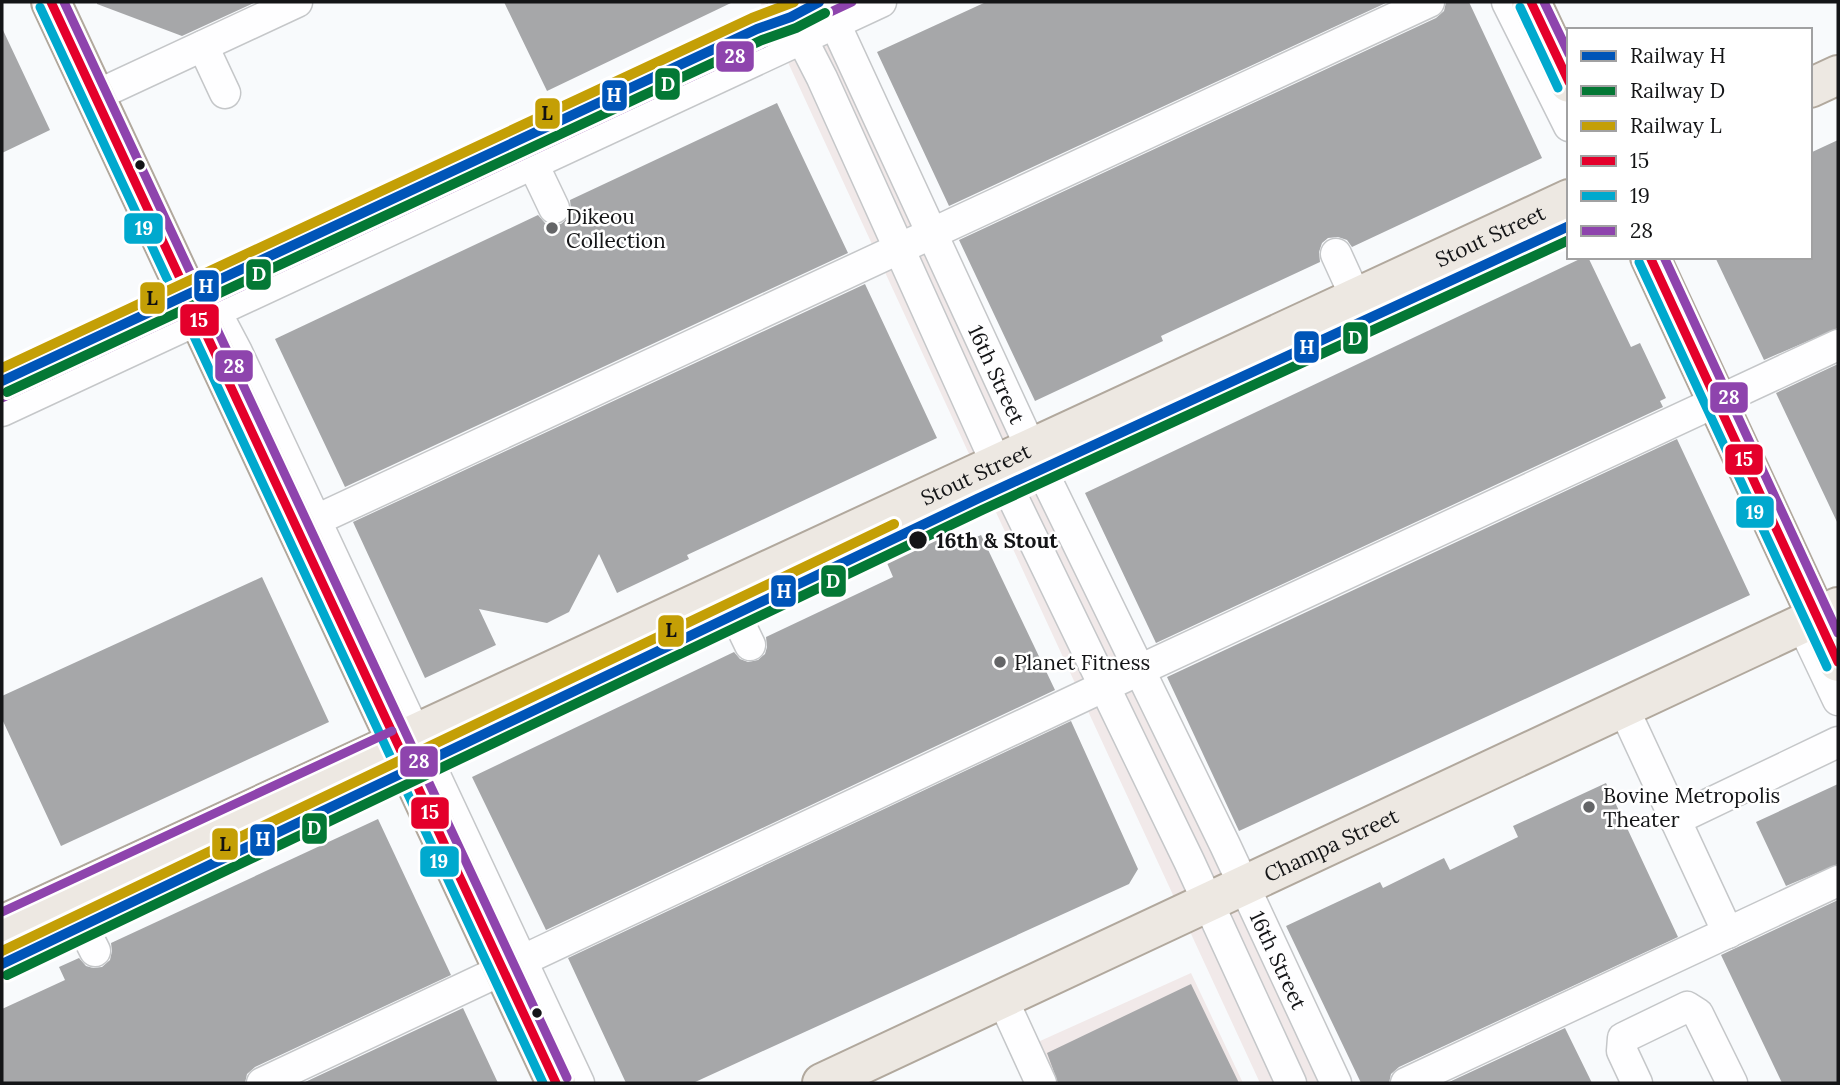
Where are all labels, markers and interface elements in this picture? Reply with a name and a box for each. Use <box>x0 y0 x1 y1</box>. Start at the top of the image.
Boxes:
legend <box>1567 28 1812 259</box>
line badge: 28 <box>715 40 755 73</box>
text: Railway H <box>1630 42 1726 69</box>
text: 28 <box>725 44 746 68</box>
line badge: D <box>654 67 681 101</box>
text: D <box>661 72 675 96</box>
text: Railway D <box>1630 77 1725 104</box>
line badge: H <box>601 79 628 112</box>
text: H <box>606 83 622 107</box>
line badge: L <box>534 97 561 130</box>
text: L <box>541 101 553 125</box>
text: Railway L <box>1630 112 1722 139</box>
text: 15 <box>1630 147 1649 174</box>
unlabelled marker <box>133 158 147 172</box>
text: 19 <box>1630 182 1650 209</box>
street label: Stout Street <box>1431 198 1550 273</box>
place label: Dikeou Collection <box>566 203 666 254</box>
line badge: 19 <box>123 212 164 245</box>
text: 19 <box>135 216 153 240</box>
text: 28 <box>1630 217 1653 244</box>
marker: Dikeou Collection <box>544 220 560 236</box>
line badge: D <box>245 258 272 291</box>
text: D <box>252 262 266 286</box>
line badge: H <box>193 269 220 303</box>
text: H <box>198 274 214 298</box>
line badge: L <box>139 281 166 315</box>
text: L <box>146 286 158 310</box>
line badge: 15 <box>179 303 220 337</box>
text: 15 <box>190 308 208 332</box>
street label: 16th Street <box>963 321 1032 429</box>
line badge: D <box>1342 321 1369 355</box>
text: D <box>1348 326 1362 350</box>
line badge: H <box>1293 330 1320 364</box>
text: H <box>1299 335 1315 359</box>
line badge: 28 <box>214 349 254 383</box>
text: 28 <box>224 354 245 378</box>
line badge: 28 <box>1709 381 1749 414</box>
text: 28 <box>1719 385 1740 409</box>
street label: Stout Street <box>916 437 1036 511</box>
line badge: 15 <box>1724 443 1764 476</box>
text: 15 <box>1735 447 1753 471</box>
line badge: 19 <box>1735 495 1775 529</box>
text: 19 <box>1746 500 1764 524</box>
place label: 16th & Stout <box>936 527 1058 554</box>
marker: 16th & Stout <box>907 529 929 551</box>
line badge: D <box>820 564 847 598</box>
text: D <box>826 569 840 593</box>
line badge: H <box>770 574 797 608</box>
text: H <box>776 579 792 603</box>
line badge: L <box>657 614 685 648</box>
text: L <box>665 618 677 642</box>
place label: Planet Fitness <box>1014 649 1150 676</box>
marker: Planet Fitness <box>992 654 1008 670</box>
line badge: 28 <box>399 745 439 778</box>
text: 28 <box>409 749 430 773</box>
place label: Bovine Metropolis Theater <box>1603 782 1780 833</box>
line badge: 15 <box>410 796 450 830</box>
marker: Bovine Metropolis Theater <box>1581 799 1597 815</box>
text: 15 <box>421 800 439 824</box>
street label: Champa Street <box>1259 801 1403 888</box>
line badge: D <box>301 812 328 845</box>
text: D <box>307 816 321 840</box>
line badge: H <box>249 823 276 857</box>
line badge: L <box>211 827 239 861</box>
text: H <box>255 827 271 851</box>
text: L <box>219 832 231 856</box>
line badge: 19 <box>419 845 460 878</box>
text: 19 <box>430 849 448 873</box>
street label: 16th Street <box>1244 906 1314 1014</box>
unlabelled marker <box>530 1006 544 1020</box>

